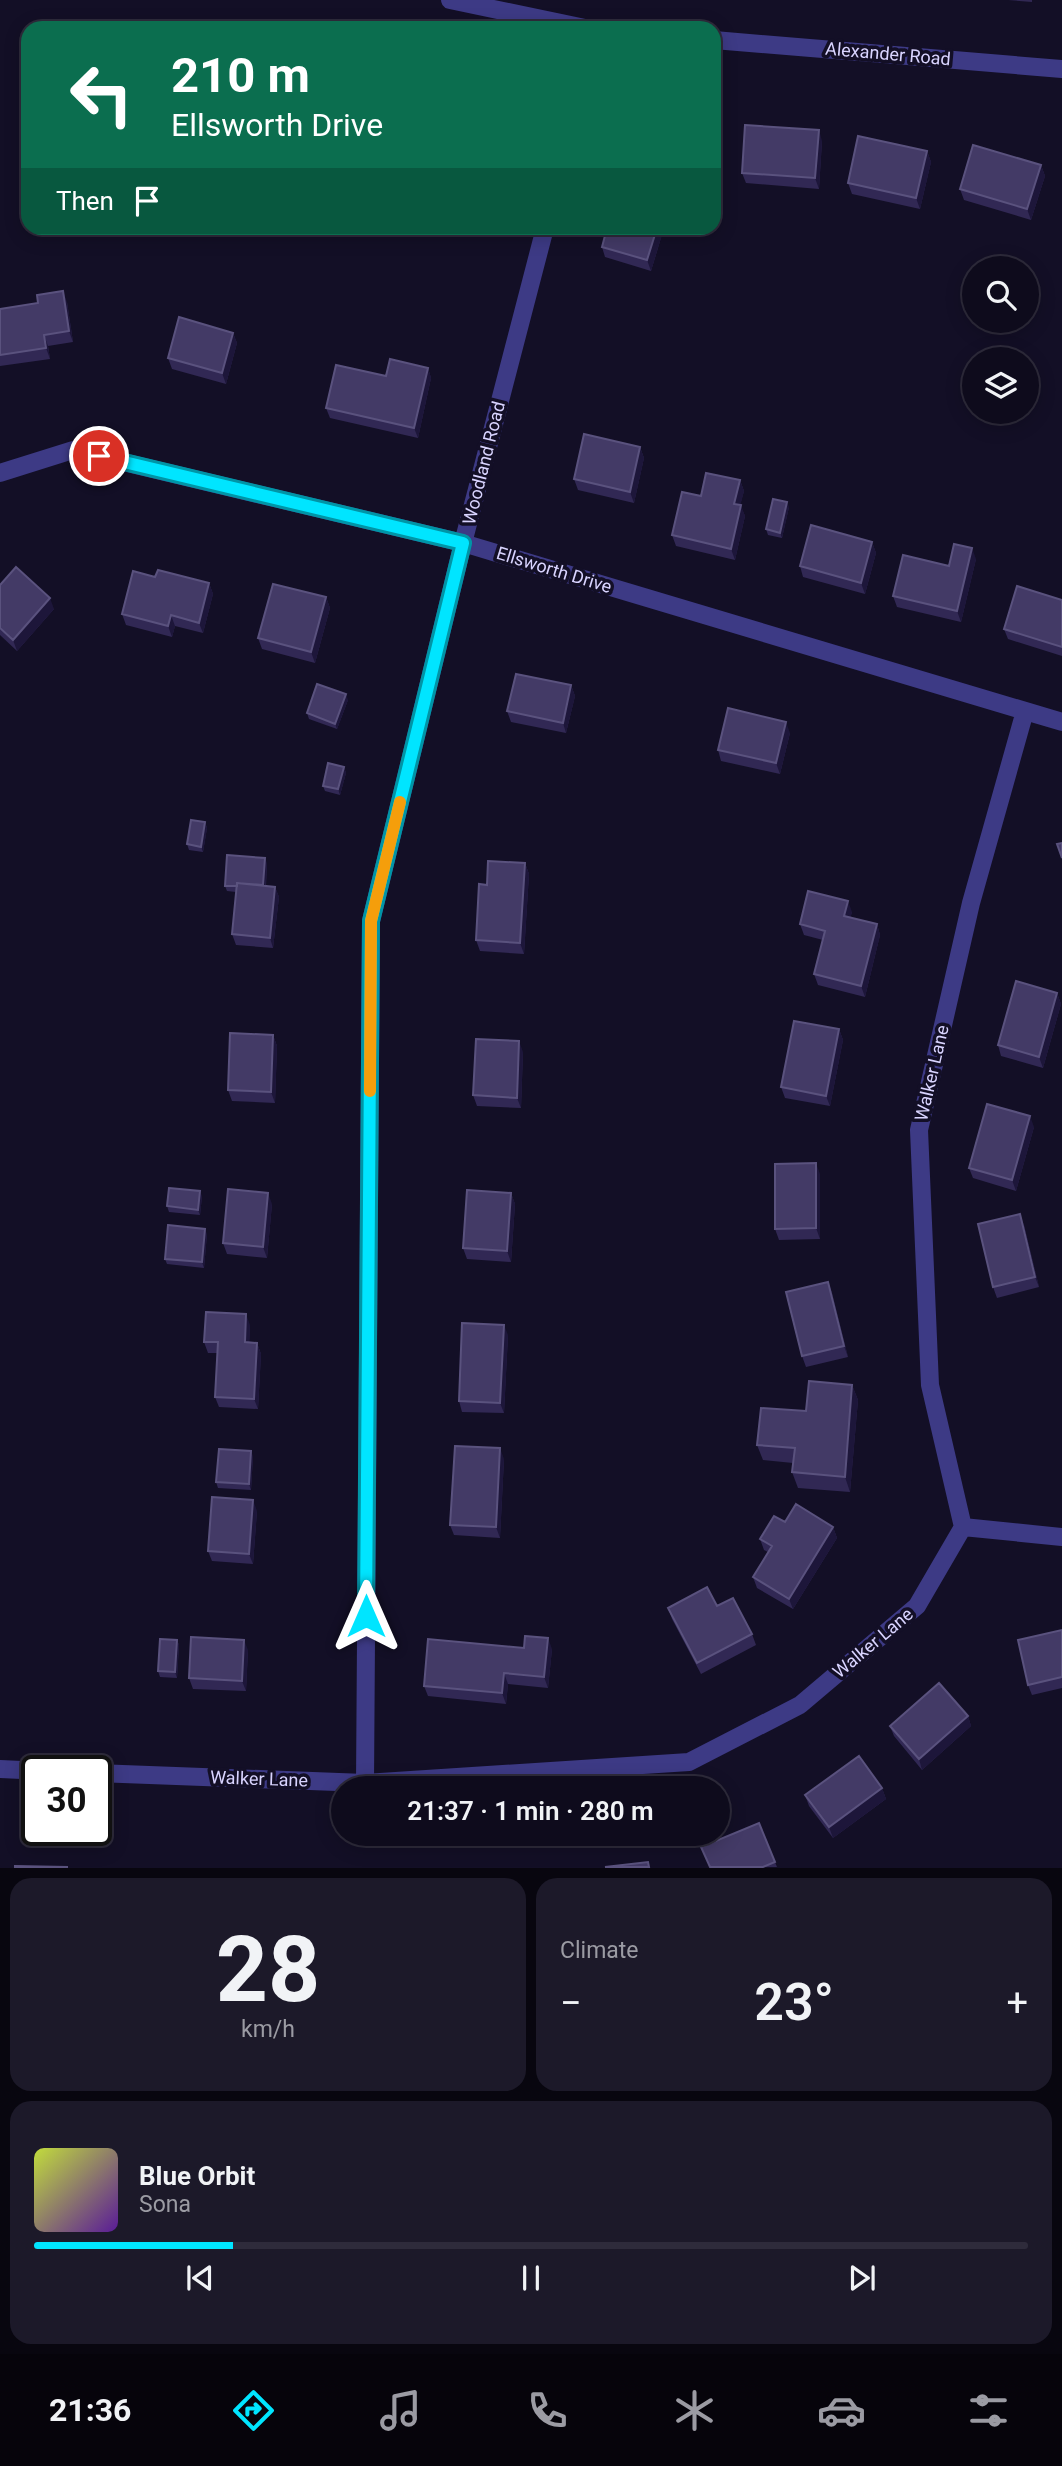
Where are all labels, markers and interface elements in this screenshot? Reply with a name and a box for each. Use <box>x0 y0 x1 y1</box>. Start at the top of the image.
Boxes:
street label: Alexander Road <box>824 38 952 69</box>
text: 210 m <box>171 47 310 104</box>
icon: left <box>56 49 147 140</box>
text: Ellsworth Drive <box>171 106 383 144</box>
icon: arrive <box>128 182 166 220</box>
text: Then <box>56 186 114 216</box>
map controls <box>962 256 1039 424</box>
button: search <box>962 256 1039 333</box>
button: layers <box>962 347 1039 424</box>
street label: Woodland Road <box>458 399 509 527</box>
pin <box>69 426 129 486</box>
icon: arrive <box>80 437 118 475</box>
street label: Ellsworth Drive <box>494 542 614 597</box>
street label: Walker Lane <box>910 1023 953 1123</box>
position arrow <box>329 1579 403 1653</box>
street label: Walker Lane <box>828 1603 917 1682</box>
speed limit sign: 30 <box>21 1755 112 1846</box>
street label: Walker Lane <box>210 1766 308 1791</box>
text: 21:37 · 1 min · 280 m <box>407 1796 654 1826</box>
text: 28 <box>216 1917 320 2023</box>
text: Climate <box>560 1937 639 1964</box>
text: 23° <box>754 1972 834 2033</box>
text: − <box>560 1981 582 2025</box>
text: + <box>1006 1981 1028 2025</box>
text: km/h <box>241 2016 295 2043</box>
text: Blue Orbit <box>139 2161 255 2191</box>
text: Sona <box>139 2191 191 2218</box>
icon: previous <box>181 2259 219 2297</box>
icon: pause <box>512 2259 550 2297</box>
icon: next <box>843 2259 881 2297</box>
icon: directions <box>229 2386 278 2435</box>
icon: music <box>376 2386 425 2435</box>
icon: phone <box>523 2386 572 2435</box>
icon: climate <box>670 2386 719 2435</box>
icon: car <box>817 2386 866 2435</box>
icon: filters <box>964 2386 1013 2435</box>
text: 21:36 <box>49 2391 131 2429</box>

